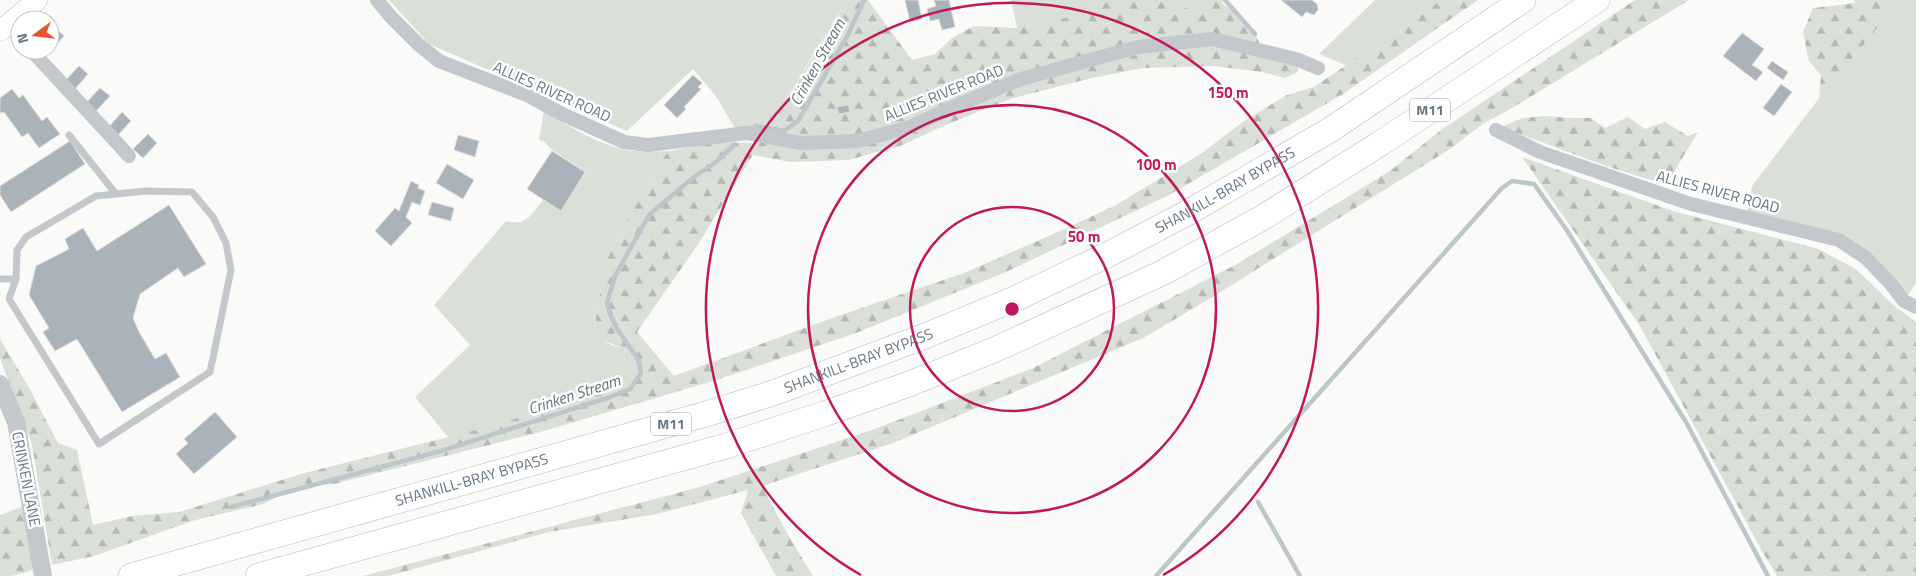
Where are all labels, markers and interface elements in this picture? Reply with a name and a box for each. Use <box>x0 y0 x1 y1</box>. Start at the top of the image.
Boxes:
north arrow <box>10 10 60 60</box>
water label: Crinken Stream <box>783 14 851 110</box>
text: N <box>11 31 33 46</box>
street label: ALLIES RIVER ROAD <box>490 55 615 128</box>
street label: ALLIES RIVER ROAD <box>881 58 1007 127</box>
text: 150 m <box>1207 81 1249 104</box>
road number: M11 <box>1410 98 1450 122</box>
street label: SHANKILL-BRAY BYPASS <box>1151 141 1299 239</box>
text: 100 m <box>1135 153 1177 176</box>
street label: ALLIES RIVER ROAD <box>1654 164 1782 219</box>
text: 50 m <box>1068 225 1100 248</box>
centre of rings <box>1003 300 1021 318</box>
street label: SHANKILL-BRAY BYPASS <box>780 322 937 399</box>
water label: Crinken Stream <box>525 368 624 420</box>
road number: M11 <box>651 412 691 436</box>
street label: CRINKEN LANE <box>6 430 47 528</box>
street label: SHANKILL-BRAY BYPASS <box>392 447 551 512</box>

